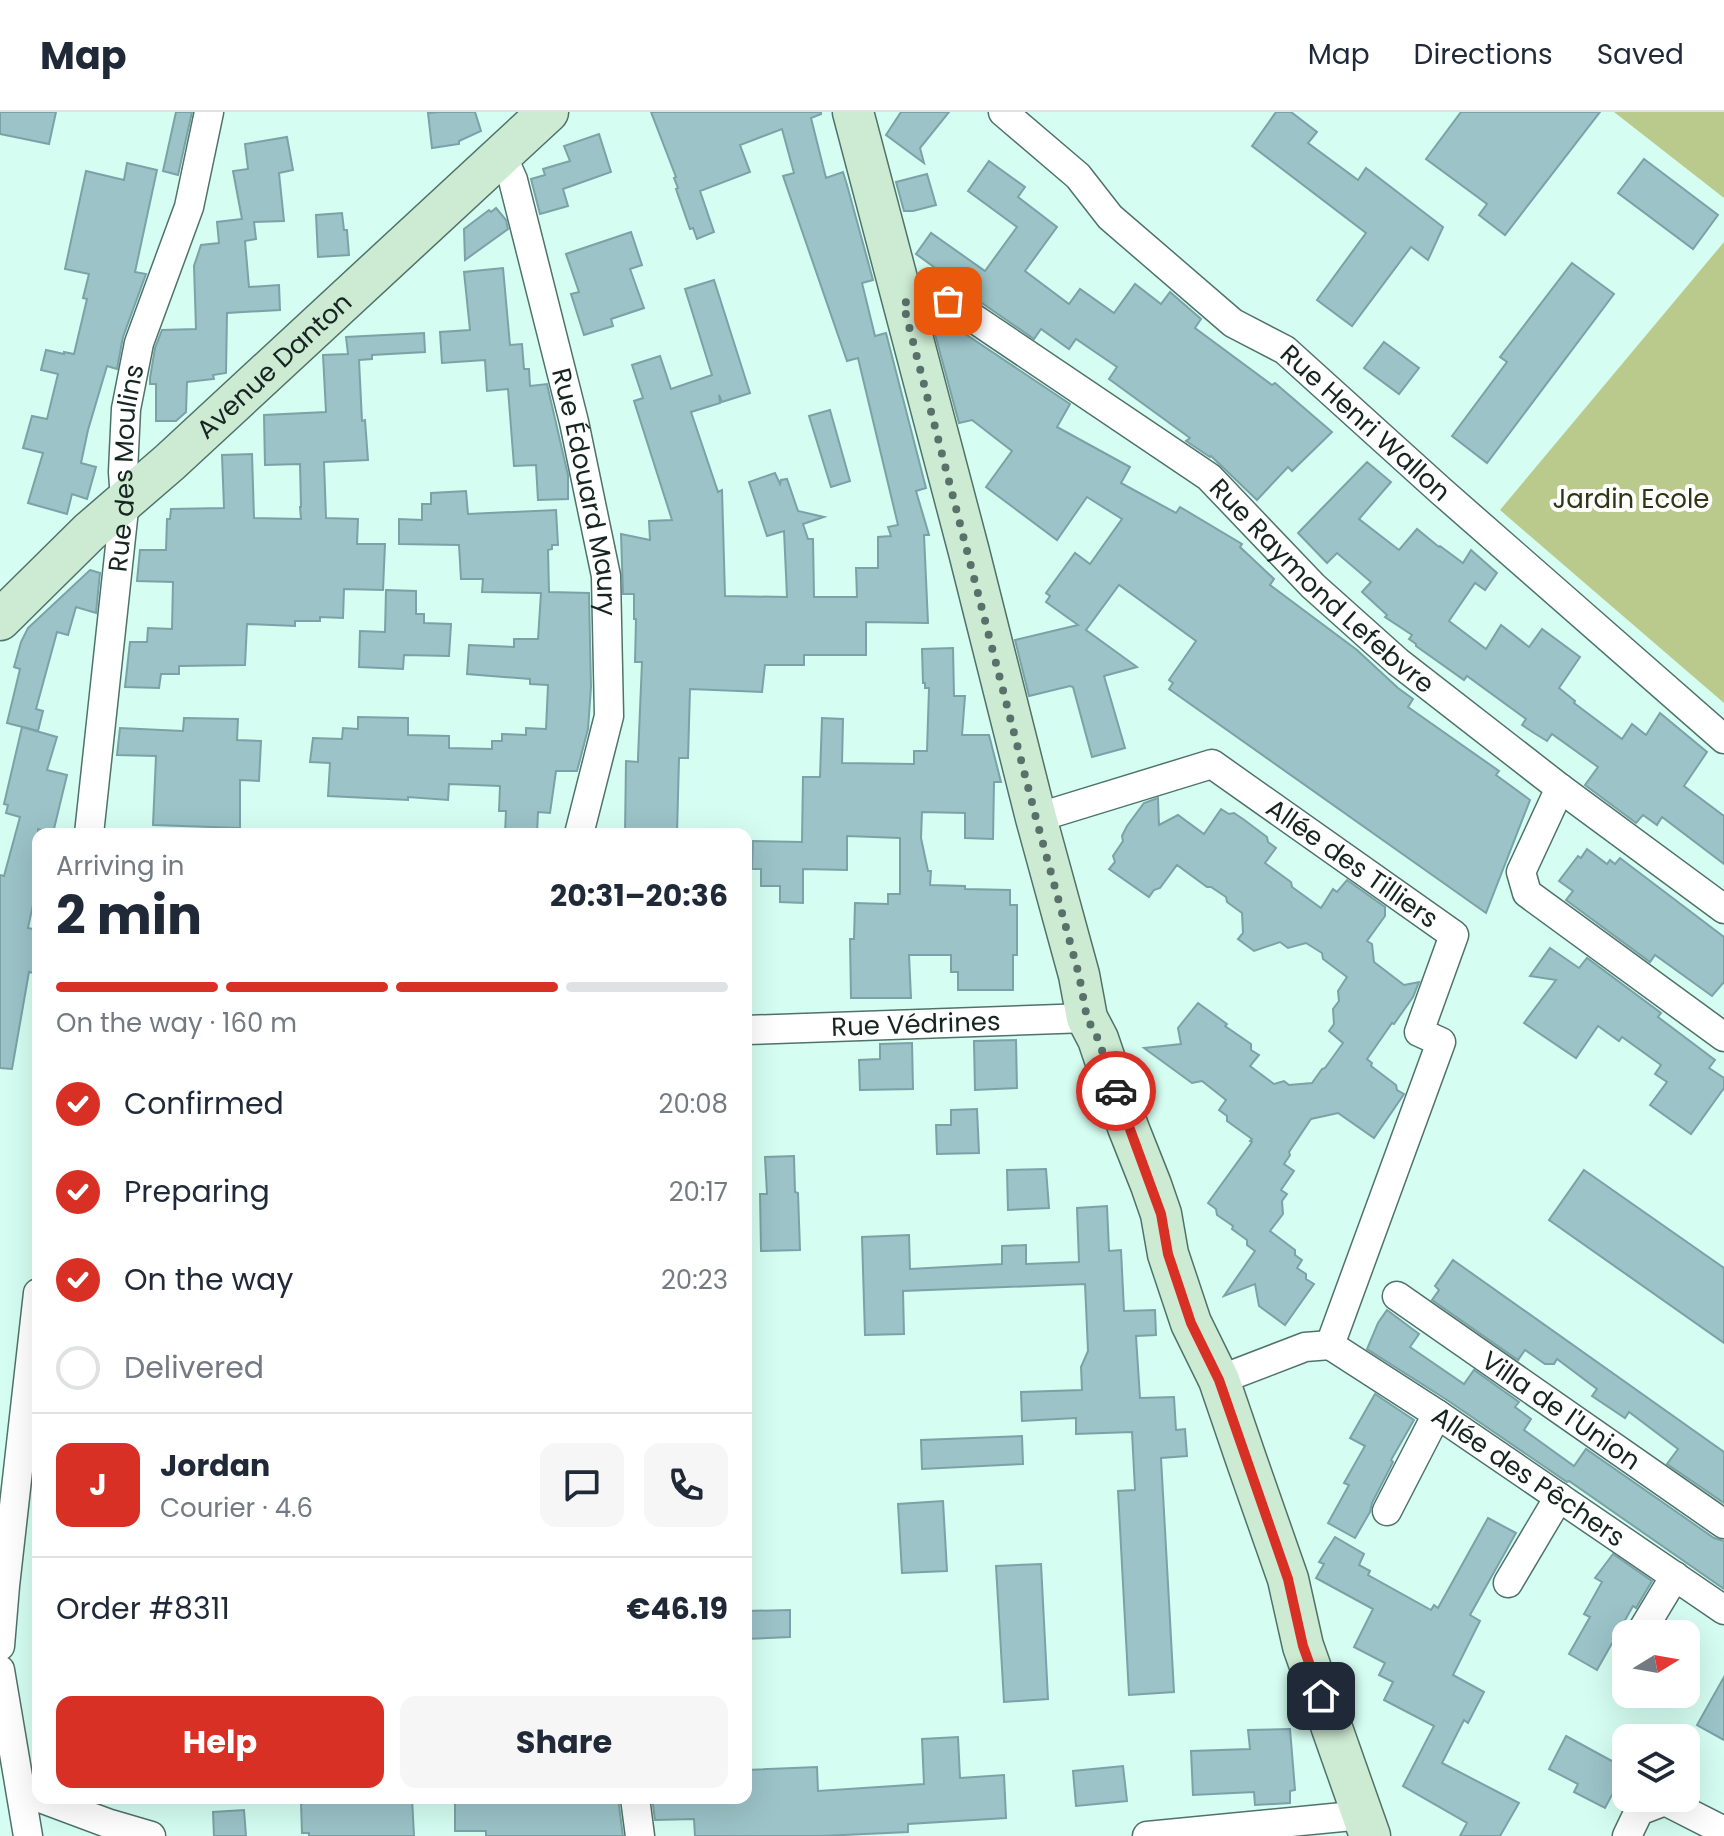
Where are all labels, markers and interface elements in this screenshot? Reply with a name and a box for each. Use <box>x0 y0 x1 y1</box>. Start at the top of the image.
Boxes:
text: Map <box>40 29 127 82</box>
text: Map <box>1308 35 1370 74</box>
text: Directions <box>1414 35 1553 74</box>
text: Saved <box>1597 35 1684 74</box>
pin <box>914 267 982 335</box>
icon: bag <box>926 279 970 323</box>
street label: Avenue Danton <box>188 285 360 447</box>
street label: Rue Henri Wallon <box>1272 336 1459 509</box>
street label: Rue des Moulins <box>99 361 152 574</box>
street label: Rue Édouard Maury <box>543 364 625 617</box>
street label: Rue Raymond Lefebvre <box>1201 470 1442 702</box>
park label: Jardin Ecole <box>1553 481 1709 517</box>
street label: Allée des Tilliers <box>1259 790 1446 936</box>
text: Arriving in <box>56 848 185 884</box>
text: 20:31–20:36 <box>550 874 728 917</box>
text: 2 min <box>56 879 202 952</box>
street label: Rue Védrines <box>831 1003 1001 1045</box>
text: On the way · 160 m <box>56 1005 297 1041</box>
courier <box>1076 1051 1156 1131</box>
icon: car <box>1094 1069 1138 1113</box>
icon: check <box>56 1082 100 1126</box>
text: Confirmed <box>124 1082 284 1125</box>
text: 20:08 <box>658 1086 728 1122</box>
icon: check <box>56 1170 100 1214</box>
text: Preparing <box>124 1170 270 1213</box>
text: 20:17 <box>669 1174 728 1210</box>
icon: check <box>56 1258 100 1302</box>
text: On the way <box>124 1258 293 1301</box>
text: 20:23 <box>661 1262 728 1298</box>
street label: Villa de l'Union <box>1474 1342 1648 1478</box>
text: Delivered <box>124 1346 264 1389</box>
street label: Allée des Pêchers <box>1425 1398 1632 1555</box>
button: chat <box>540 1443 624 1527</box>
button: phone <box>644 1443 728 1527</box>
text: Jordan <box>160 1444 270 1487</box>
text: J <box>89 1463 107 1506</box>
text: Courier · 4.6 <box>160 1490 313 1526</box>
text: Order #8311 <box>56 1587 230 1630</box>
text: €46.19 <box>627 1587 728 1630</box>
north arrow <box>1612 1620 1700 1708</box>
map controls <box>1612 1620 1700 1812</box>
pin <box>1287 1662 1355 1730</box>
icon: home <box>1299 1674 1343 1718</box>
button: Help <box>56 1696 384 1788</box>
button: Share <box>400 1696 728 1788</box>
button: layers <box>1612 1724 1700 1812</box>

